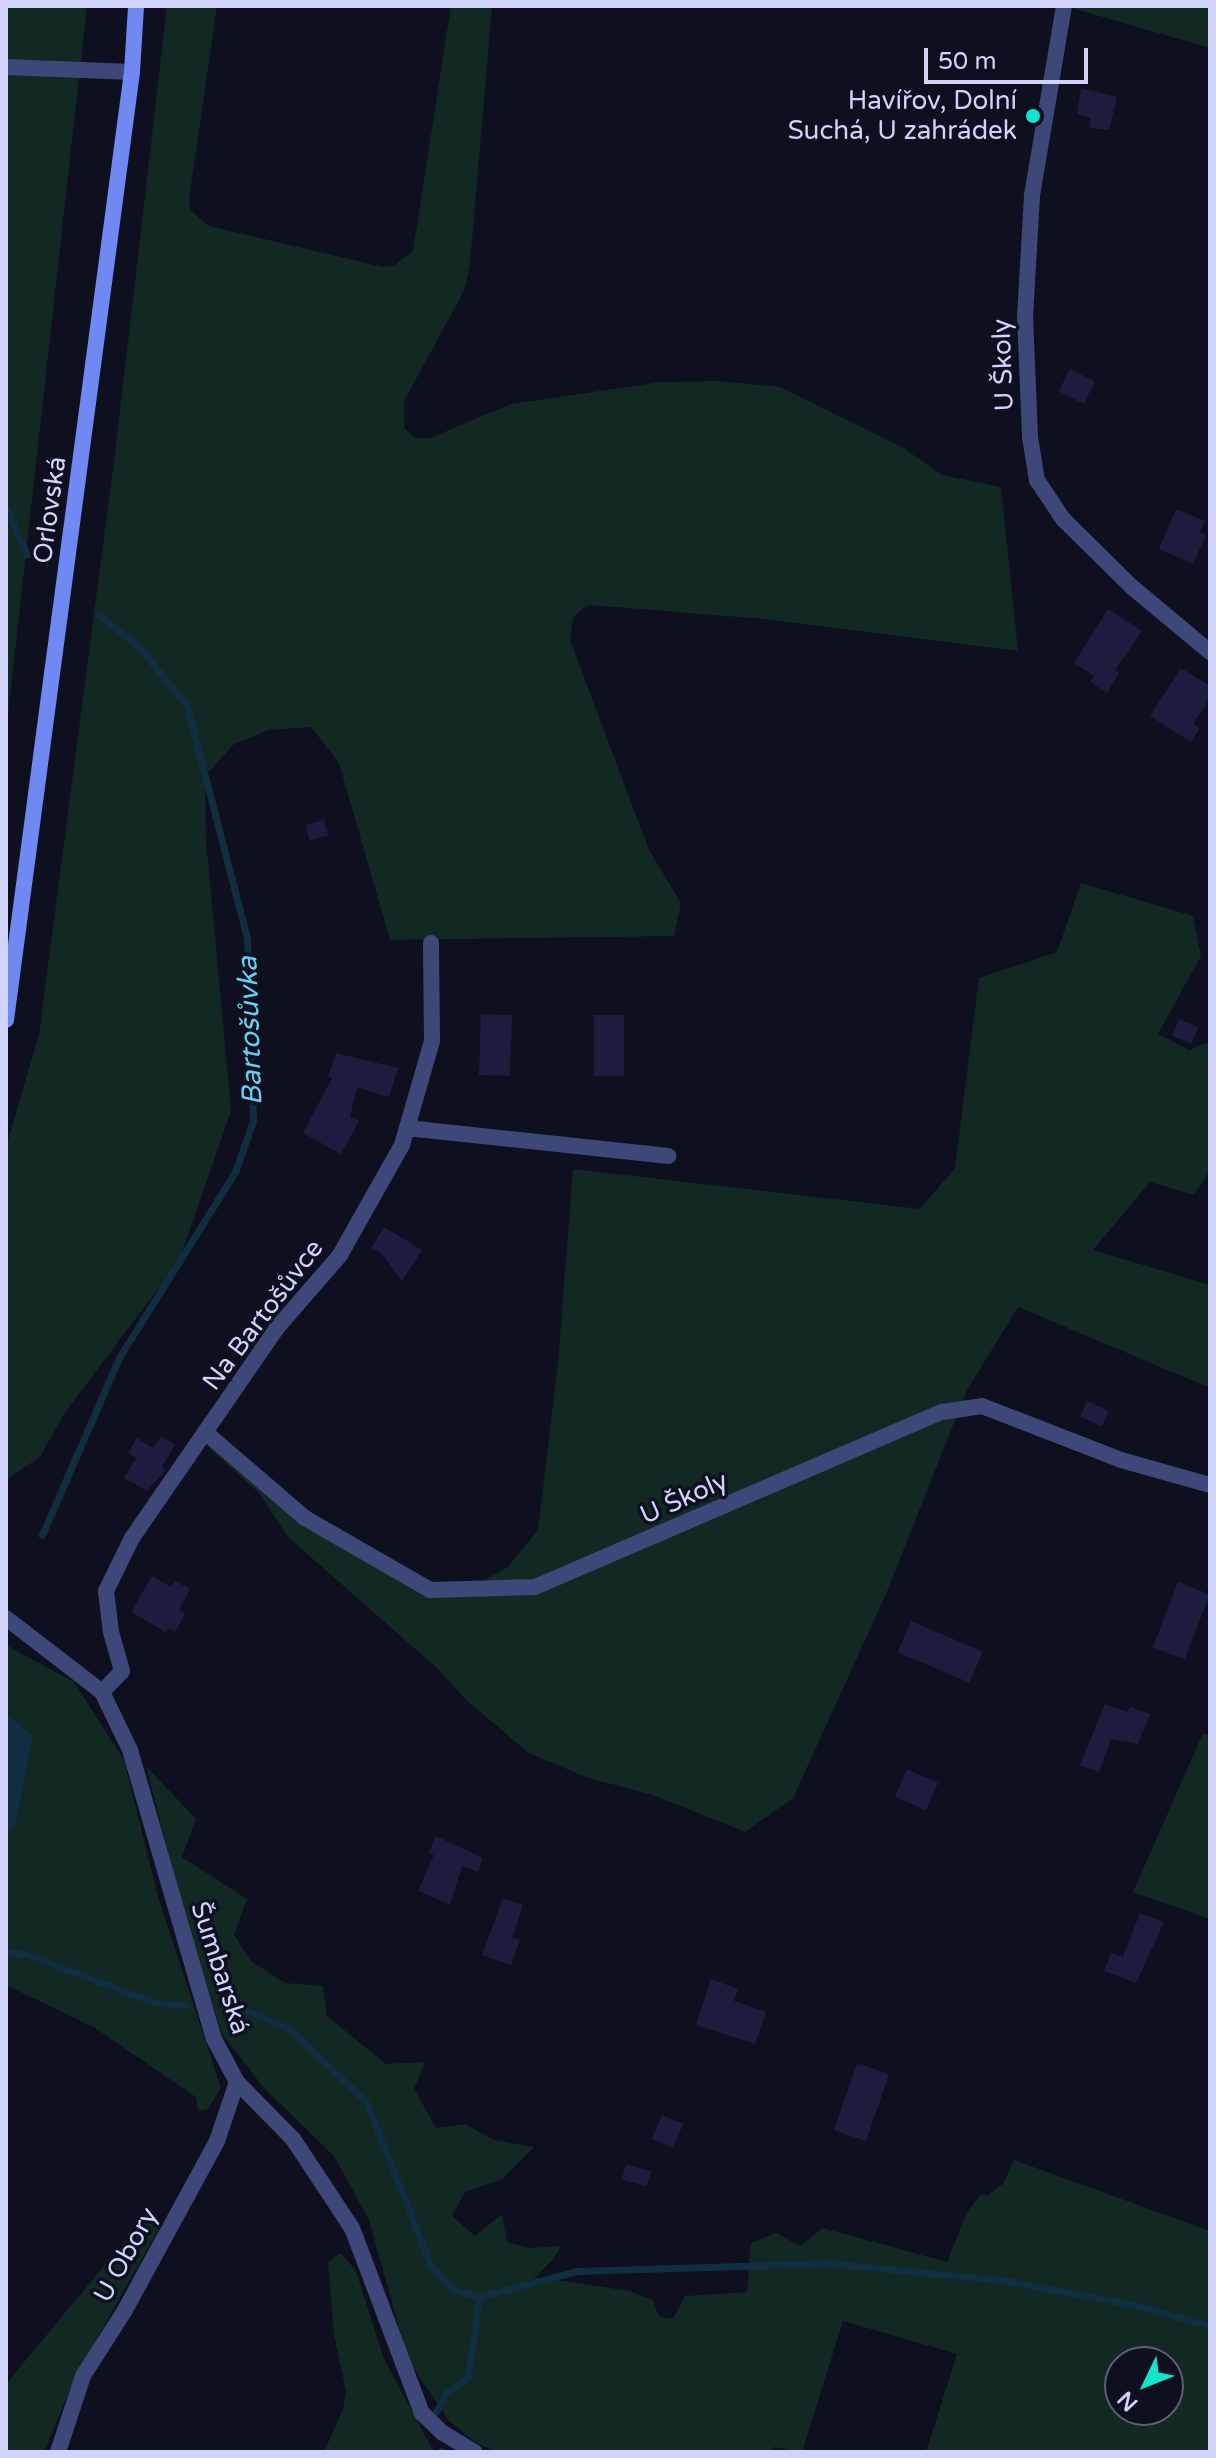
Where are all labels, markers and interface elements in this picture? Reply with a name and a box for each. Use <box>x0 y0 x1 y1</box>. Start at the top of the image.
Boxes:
scale bar <box>928 32 1092 82</box>
text: 50 m <box>938 47 996 76</box>
place label: Havířov, Dolní Suchá, U zahrádek <box>788 85 1017 146</box>
marker: Havířov, Dolní Suchá, U zahrádek <box>1024 107 1042 125</box>
street label: U Školy <box>986 318 1020 412</box>
street label: Orlovská <box>27 454 73 566</box>
water label: Bartošůvka <box>231 956 269 1106</box>
street label: Na Bartošůvce <box>196 1233 330 1397</box>
street label: U Školy <box>635 1465 733 1531</box>
street label: Šumbarská <box>184 1898 256 2038</box>
street label: U Obory <box>87 2202 165 2308</box>
north arrow <box>1104 2346 1184 2426</box>
text: N <box>1112 2386 1143 2416</box>

